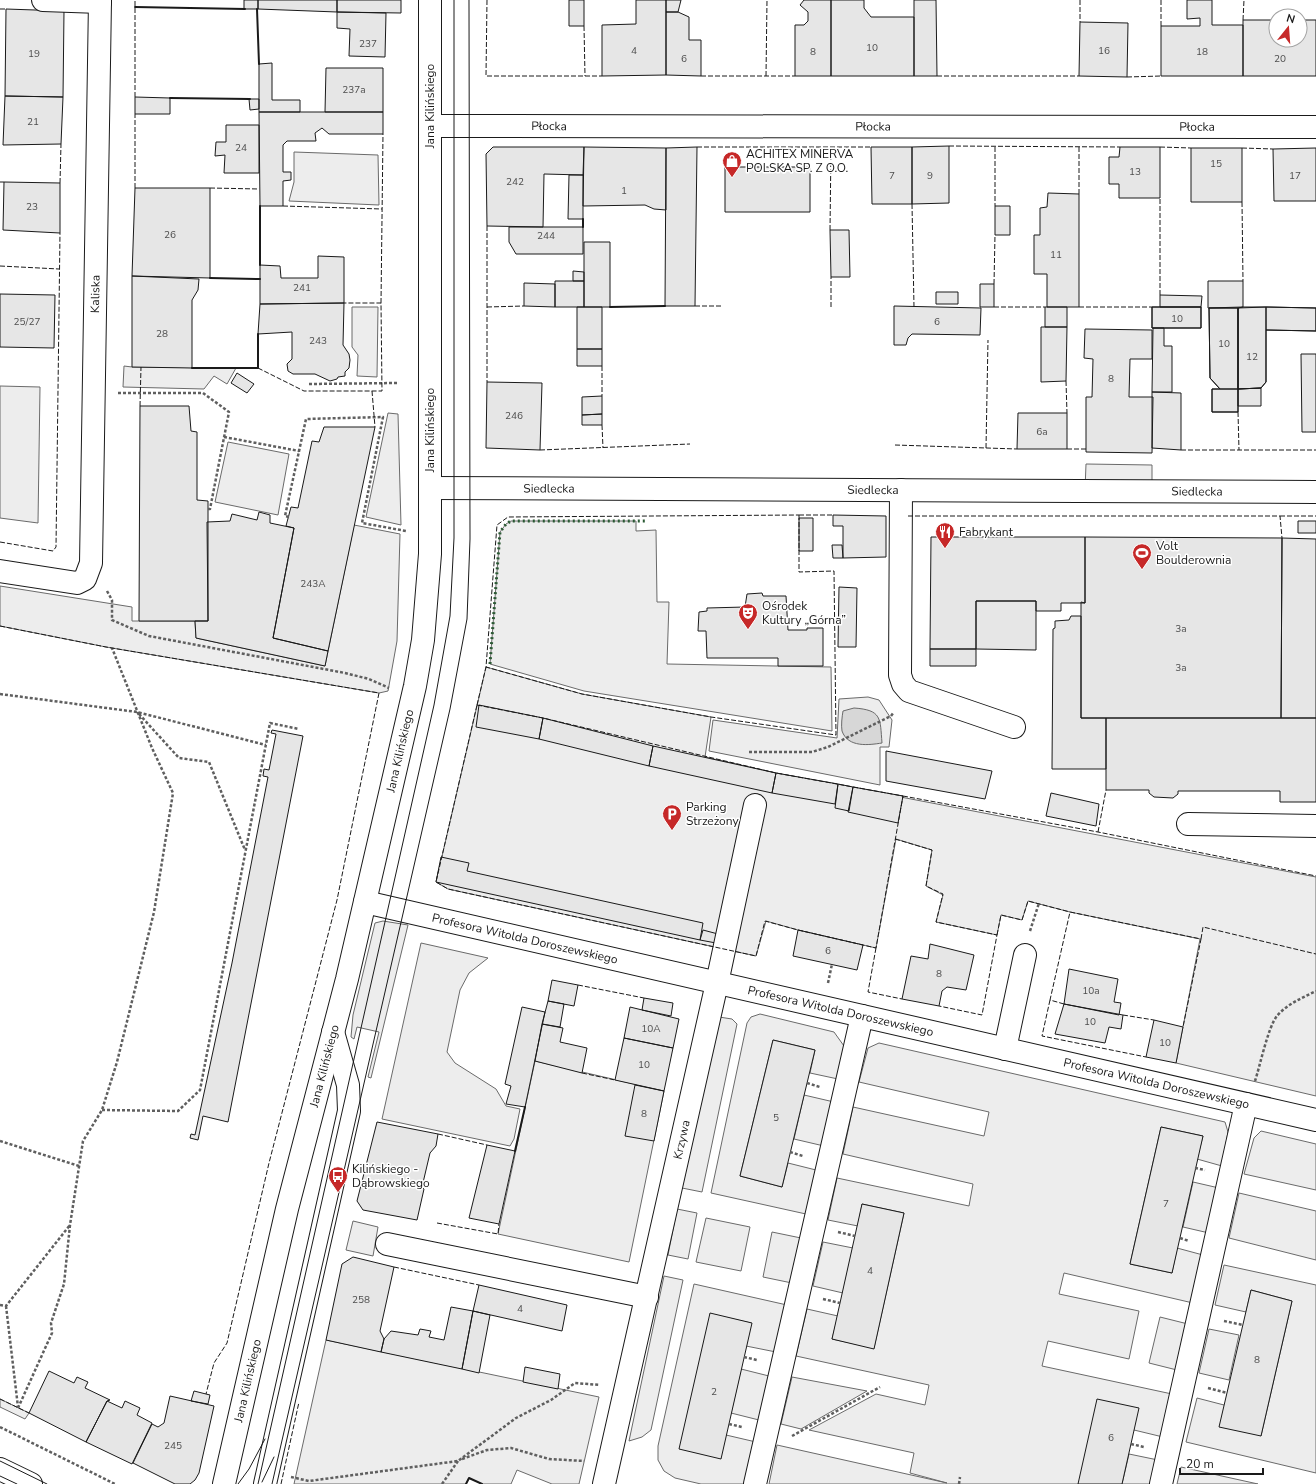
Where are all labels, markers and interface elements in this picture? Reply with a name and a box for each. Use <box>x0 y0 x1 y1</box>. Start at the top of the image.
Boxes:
north arrow <box>1268 8 1308 48</box>
text: N <box>1285 11 1297 27</box>
house number: 237 <box>359 37 377 51</box>
house number: 10 <box>866 41 878 55</box>
house number: 4 <box>631 44 637 58</box>
house number: 16 <box>1098 44 1110 58</box>
house number: 8 <box>810 45 816 59</box>
house number: 18 <box>1196 45 1208 59</box>
house number: 19 <box>28 47 40 61</box>
house number: 6 <box>681 52 687 66</box>
house number: 20 <box>1274 52 1286 66</box>
street label: Jana Kilińskiego <box>422 63 438 149</box>
house number: 237a <box>342 83 366 97</box>
house number: 21 <box>27 115 39 129</box>
street label: Płocka <box>531 118 567 134</box>
street label: Płocka <box>855 118 891 135</box>
street label: Płocka <box>1179 119 1215 135</box>
house number: 24 <box>235 141 247 155</box>
place label: ACHITEX MINERVA POLSKA SP. Z O.O. <box>746 146 854 176</box>
shop icon: ACHITEX MINERVA POLSKA SP. Z O.O. <box>721 150 743 178</box>
house number: 15 <box>1210 157 1222 171</box>
house number: 13 <box>1129 165 1141 179</box>
house number: 7 <box>889 169 895 183</box>
house number: 9 <box>927 169 933 183</box>
house number: 17 <box>1289 169 1301 183</box>
house number: 242 <box>506 175 524 189</box>
house number: 1 <box>621 184 627 198</box>
house number: 23 <box>26 200 38 214</box>
house number: 26 <box>164 228 176 242</box>
house number: 244 <box>537 229 555 243</box>
house number: 11 <box>1050 248 1062 262</box>
street label: Kaliska <box>87 275 104 313</box>
house number: 241 <box>293 281 311 295</box>
house number: 10 <box>1171 312 1183 326</box>
house number: 25/27 <box>14 315 40 329</box>
house number: 6 <box>934 315 940 329</box>
house number: 28 <box>156 327 168 341</box>
house number: 243 <box>309 334 327 348</box>
house number: 10 <box>1218 337 1230 351</box>
house number: 12 <box>1246 350 1258 364</box>
house number: 8 <box>1108 372 1114 386</box>
street label: Jana Kilińskiego <box>422 387 438 473</box>
house number: 246 <box>505 409 523 423</box>
house number: 6a <box>1036 425 1048 439</box>
street label: Siedlecka <box>523 480 575 497</box>
street label: Siedlecka <box>847 482 899 498</box>
street label: Siedlecka <box>1171 483 1223 500</box>
restaurant icon: Fabrykant <box>934 521 956 549</box>
place label: Fabrykant <box>959 524 1014 540</box>
place label: Volt Boulderownia <box>1155 538 1231 568</box>
sports icon: Volt Boulderownia <box>1131 542 1153 570</box>
house number: 243A <box>300 577 326 591</box>
place label: Ośrodek Kultury „Górna” <box>762 598 846 628</box>
theatre icon: Ośrodek Kultury „Górna” <box>737 602 759 630</box>
house number: 3a <box>1175 622 1187 636</box>
house number: 3a <box>1175 661 1187 675</box>
street label: Jana Kilińskiego <box>382 707 417 795</box>
place label: Parking Strzeżony <box>686 799 740 829</box>
parking icon: Parking Strzeżony <box>661 803 683 831</box>
street label: Profesora Witolda Doroszewskiego <box>430 910 620 968</box>
house number: 6 <box>825 944 831 958</box>
house number: 8 <box>936 967 942 981</box>
street label: Profesora Witolda Doroszewskiego <box>746 982 935 1040</box>
house number: 10a <box>1082 984 1100 998</box>
house number: 10 <box>1084 1015 1096 1029</box>
house number: 10A <box>641 1022 661 1036</box>
street label: Jana Kilińskiego <box>306 1023 343 1110</box>
house number: 10 <box>1159 1036 1171 1050</box>
street label: Profesora Witolda Doroszewskiego <box>1062 1054 1251 1113</box>
house number: 10 <box>638 1058 650 1072</box>
house number: 8 <box>641 1107 647 1121</box>
house number: 5 <box>773 1111 779 1125</box>
street label: Krzywa <box>669 1118 694 1161</box>
place label: Kilińskiego - Dąbrowskiego <box>352 1161 430 1191</box>
bus stop icon: Kilińskiego - Dąbrowskiego <box>327 1165 349 1193</box>
house number: 7 <box>1163 1197 1169 1211</box>
house number: 4 <box>867 1264 873 1278</box>
house number: 258 <box>352 1293 370 1307</box>
house number: 4 <box>517 1302 523 1316</box>
street label: Jana Kilińskiego <box>230 1337 265 1425</box>
house number: 8 <box>1254 1353 1260 1367</box>
house number: 2 <box>711 1385 717 1399</box>
house number: 6 <box>1108 1431 1114 1445</box>
house number: 245 <box>164 1439 182 1453</box>
scale bar <box>1180 1450 1263 1476</box>
text: 20 m <box>1186 1456 1214 1472</box>

